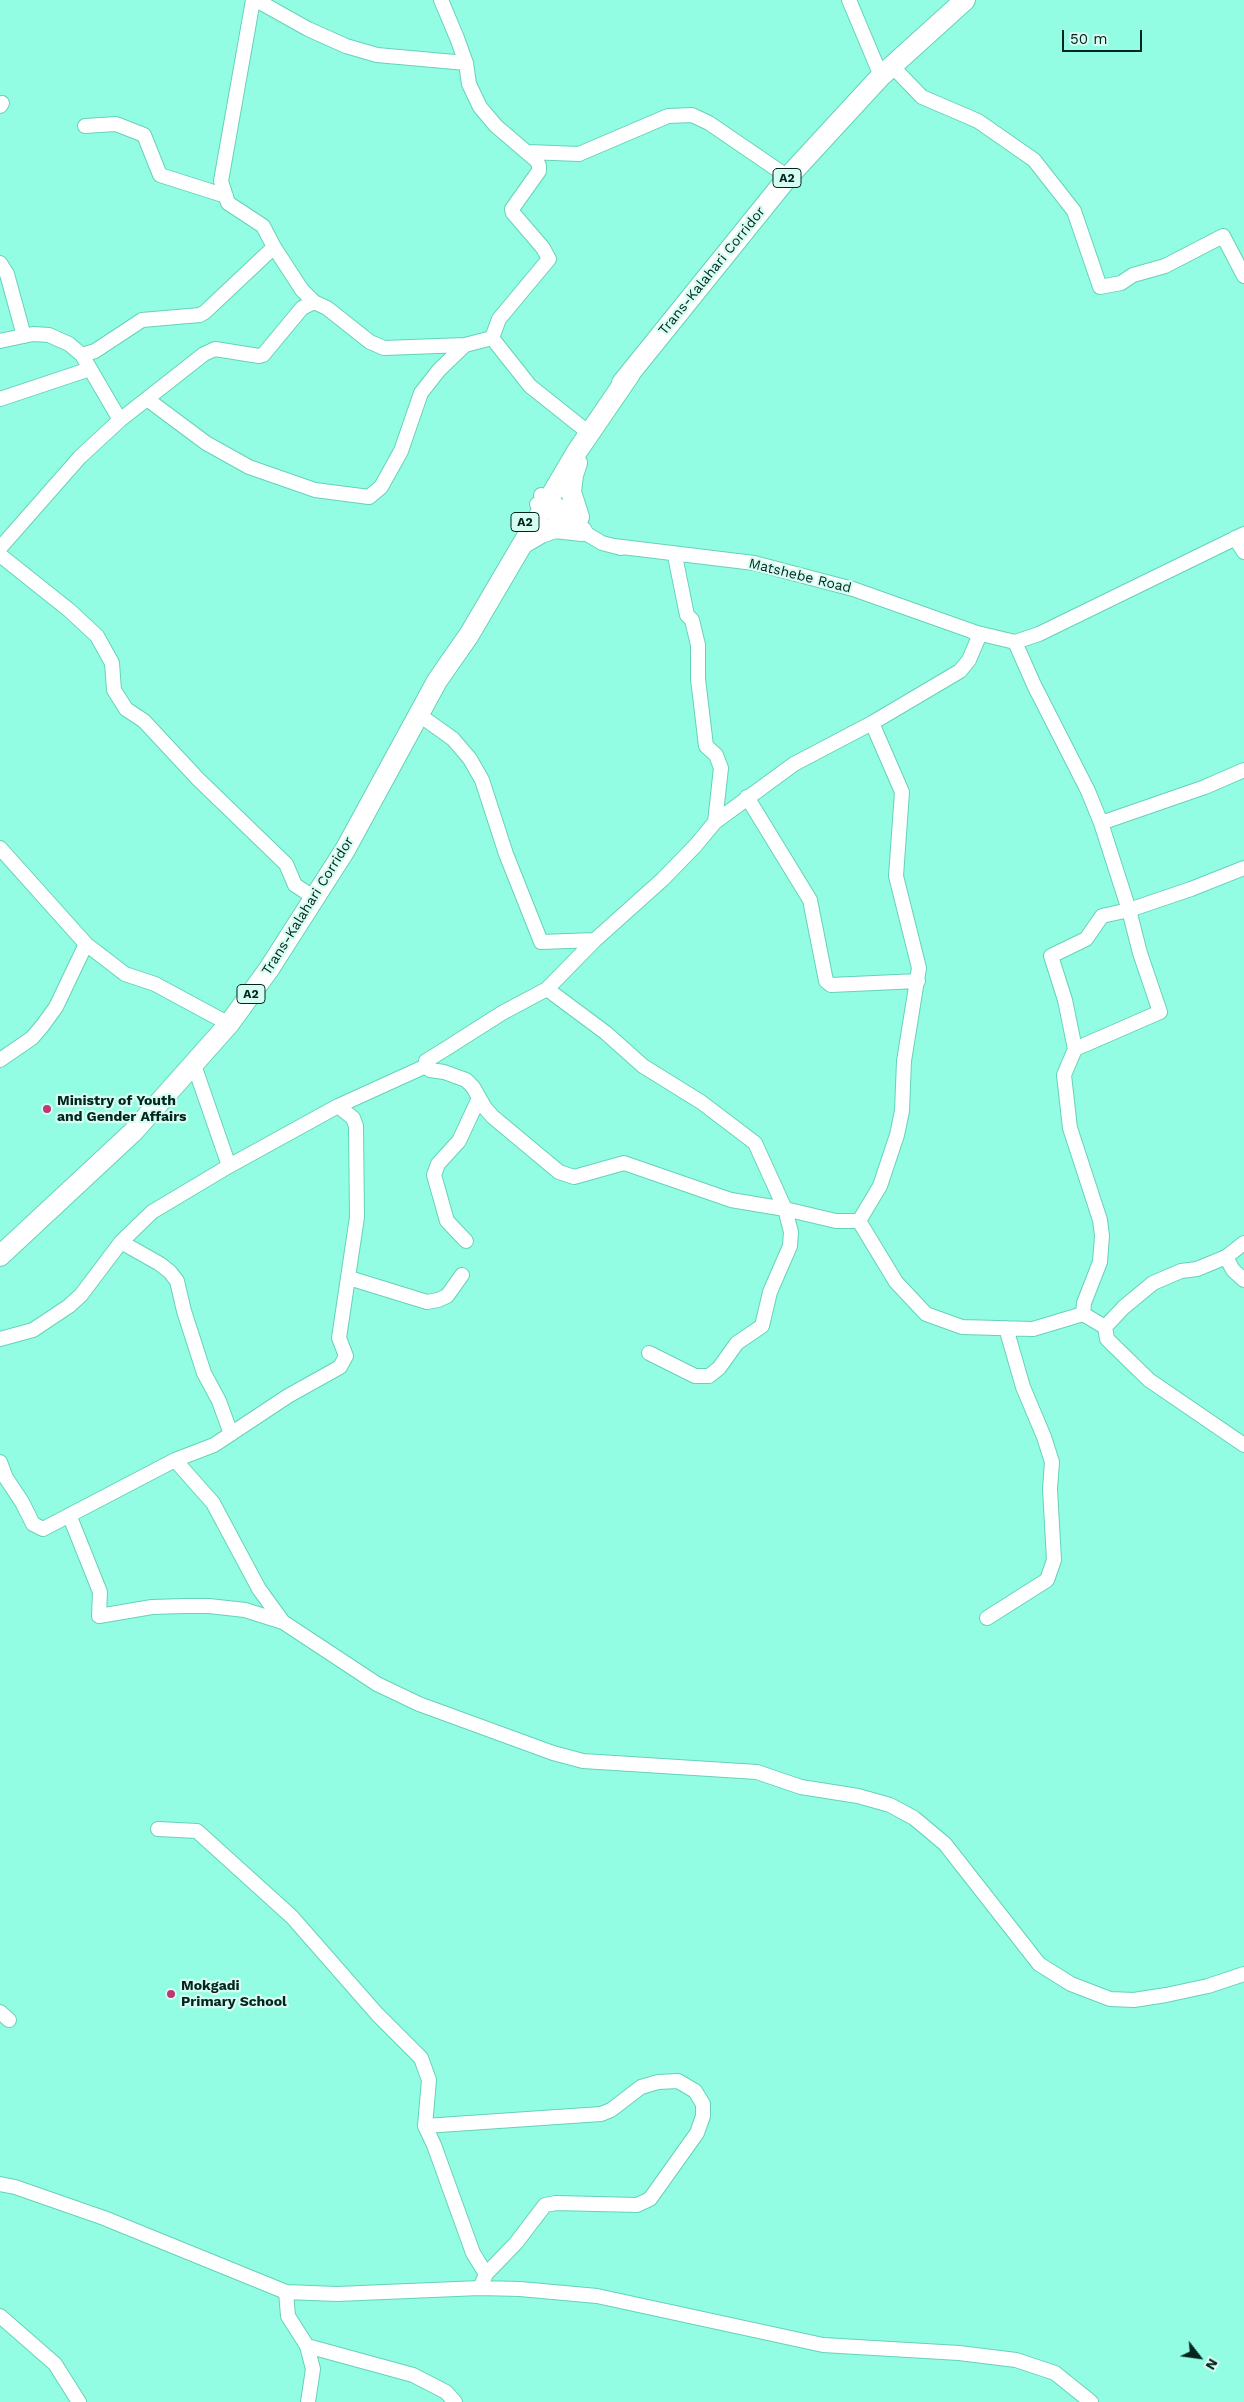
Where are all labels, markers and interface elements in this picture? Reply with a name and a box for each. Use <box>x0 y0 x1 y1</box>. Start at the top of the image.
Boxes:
scale bar <box>1064 20 1144 52</box>
text: 50 m <box>1070 30 1107 48</box>
road number: A2 <box>773 168 801 188</box>
street label: Trans-Kalahari Corridor <box>655 204 769 338</box>
road number: A2 <box>511 512 539 532</box>
street label: Matshebe Road <box>747 555 853 597</box>
street label: Trans-Kalahari Corridor <box>258 834 358 978</box>
road number: A2 <box>237 984 265 1004</box>
place label: Ministry of Youth and Gender Affairs <box>57 1093 187 1126</box>
marker: Ministry of Youth and Gender Affairs <box>41 1103 53 1115</box>
place label: Mokgadi Primary School <box>181 1978 287 2010</box>
marker: Mokgadi Primary School <box>165 1988 177 2000</box>
north arrow <box>1174 2332 1224 2382</box>
text: N <box>1202 2356 1222 2373</box>

